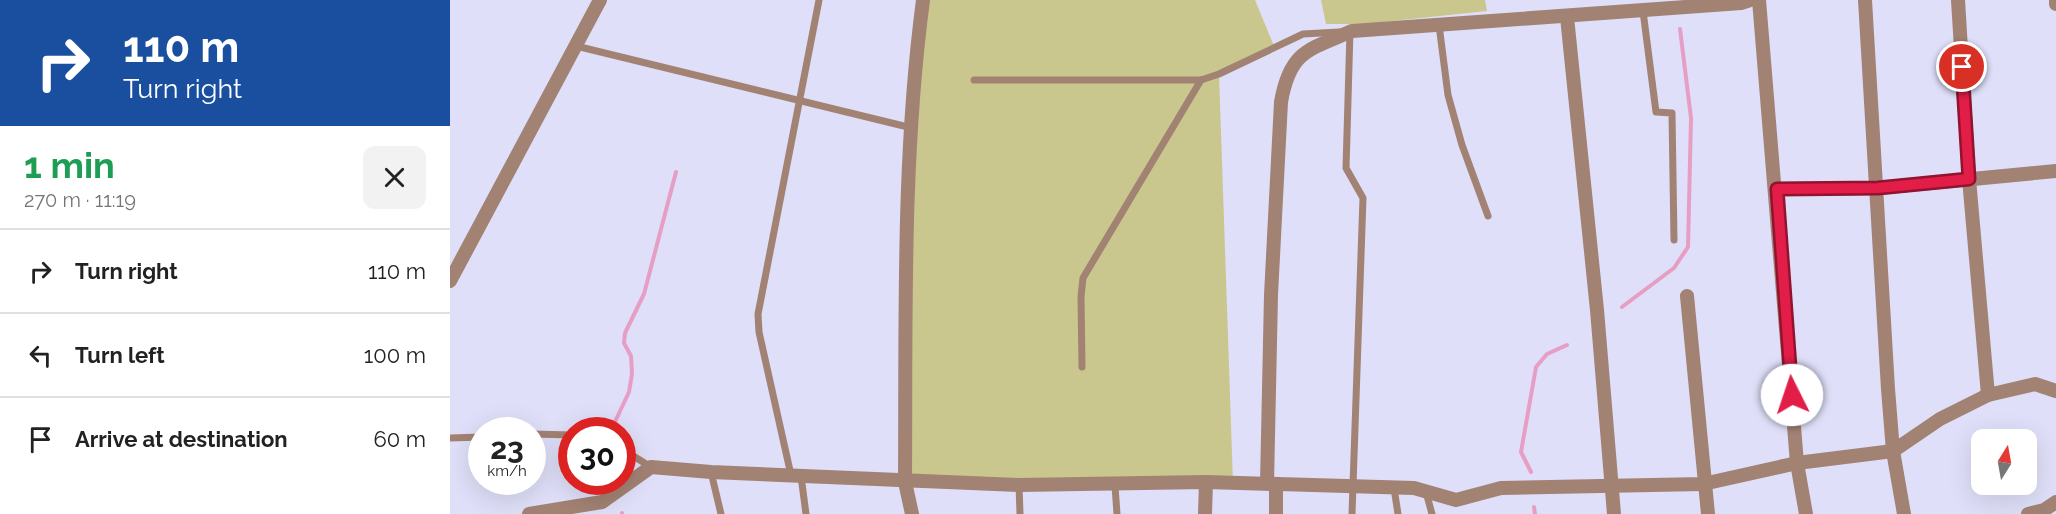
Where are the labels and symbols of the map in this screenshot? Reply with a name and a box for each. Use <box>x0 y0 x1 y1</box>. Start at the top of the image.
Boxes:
pin <box>1936 41 1987 92</box>
position arrow <box>1760 363 1824 427</box>
speed limit sign: 30 <box>558 417 636 495</box>
north arrow <box>1971 429 2037 495</box>

